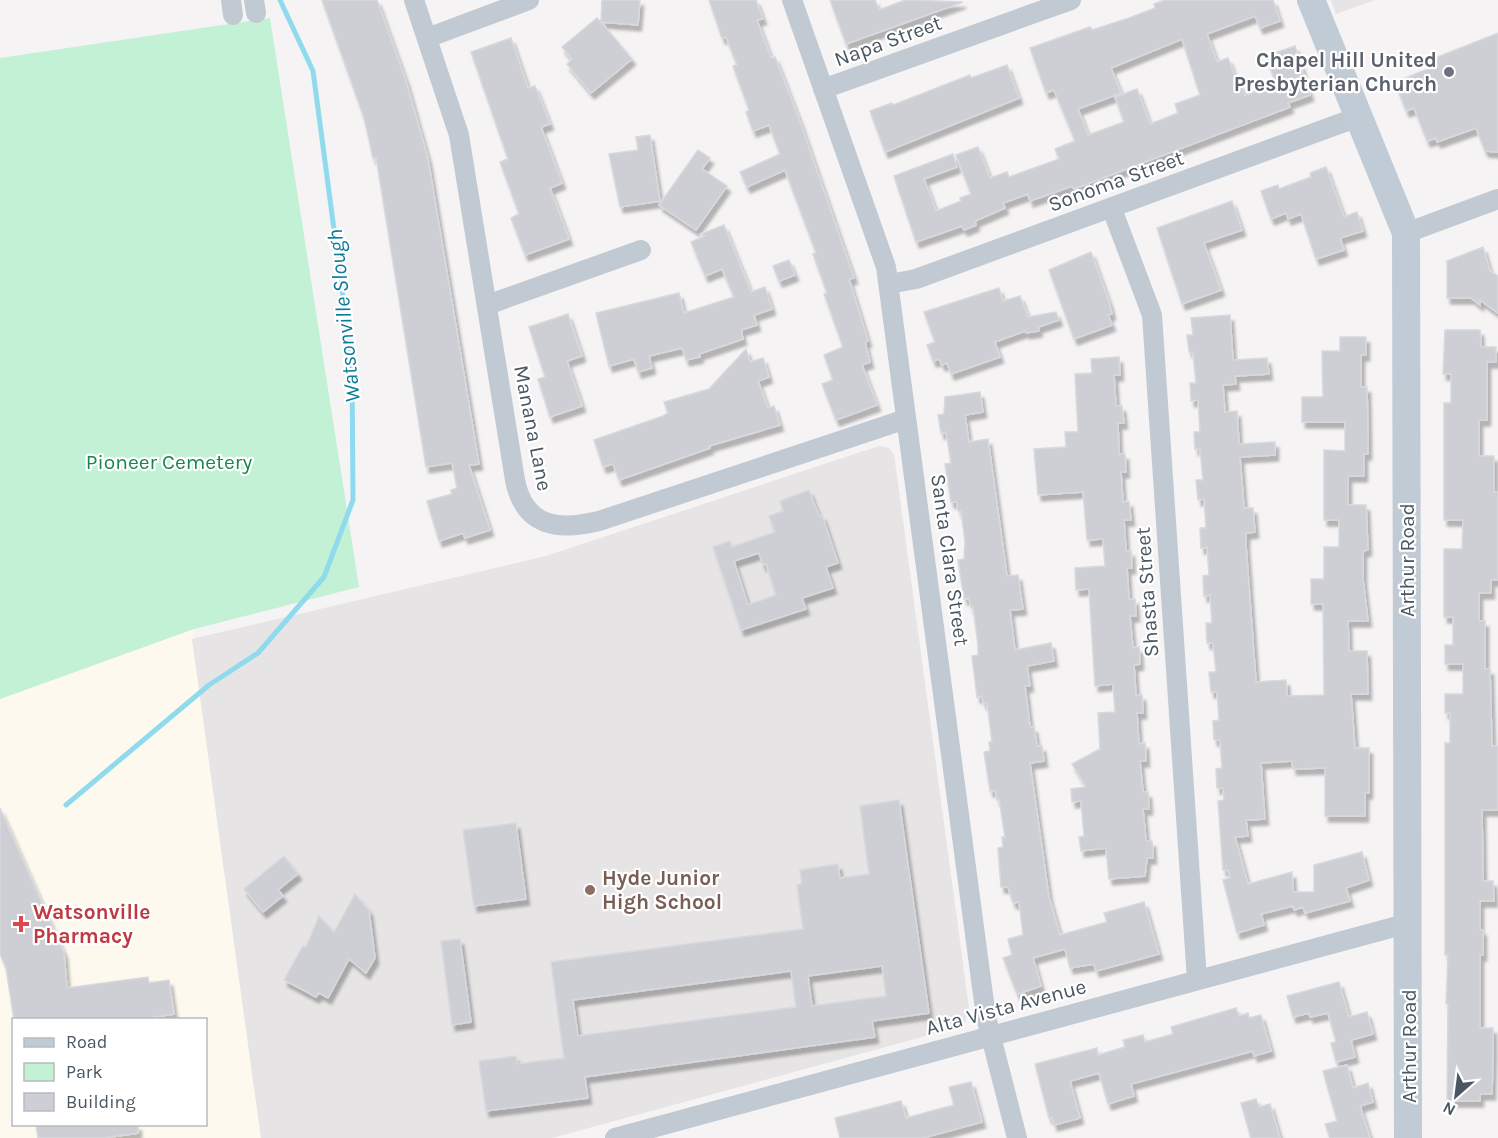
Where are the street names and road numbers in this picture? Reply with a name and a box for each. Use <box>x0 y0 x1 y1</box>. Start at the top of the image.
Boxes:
street label: Napa Street <box>831 10 945 71</box>
street label: Sonoma Street <box>1045 145 1187 217</box>
street label: Manana Lane <box>509 363 557 493</box>
street label: Santa Clara Street <box>926 472 974 648</box>
street label: Arthur Road <box>1395 503 1419 617</box>
street label: Shasta Street <box>1130 526 1164 658</box>
street label: Alta Vista Avenue <box>923 974 1089 1040</box>
street label: Arthur Road <box>1397 989 1421 1103</box>

